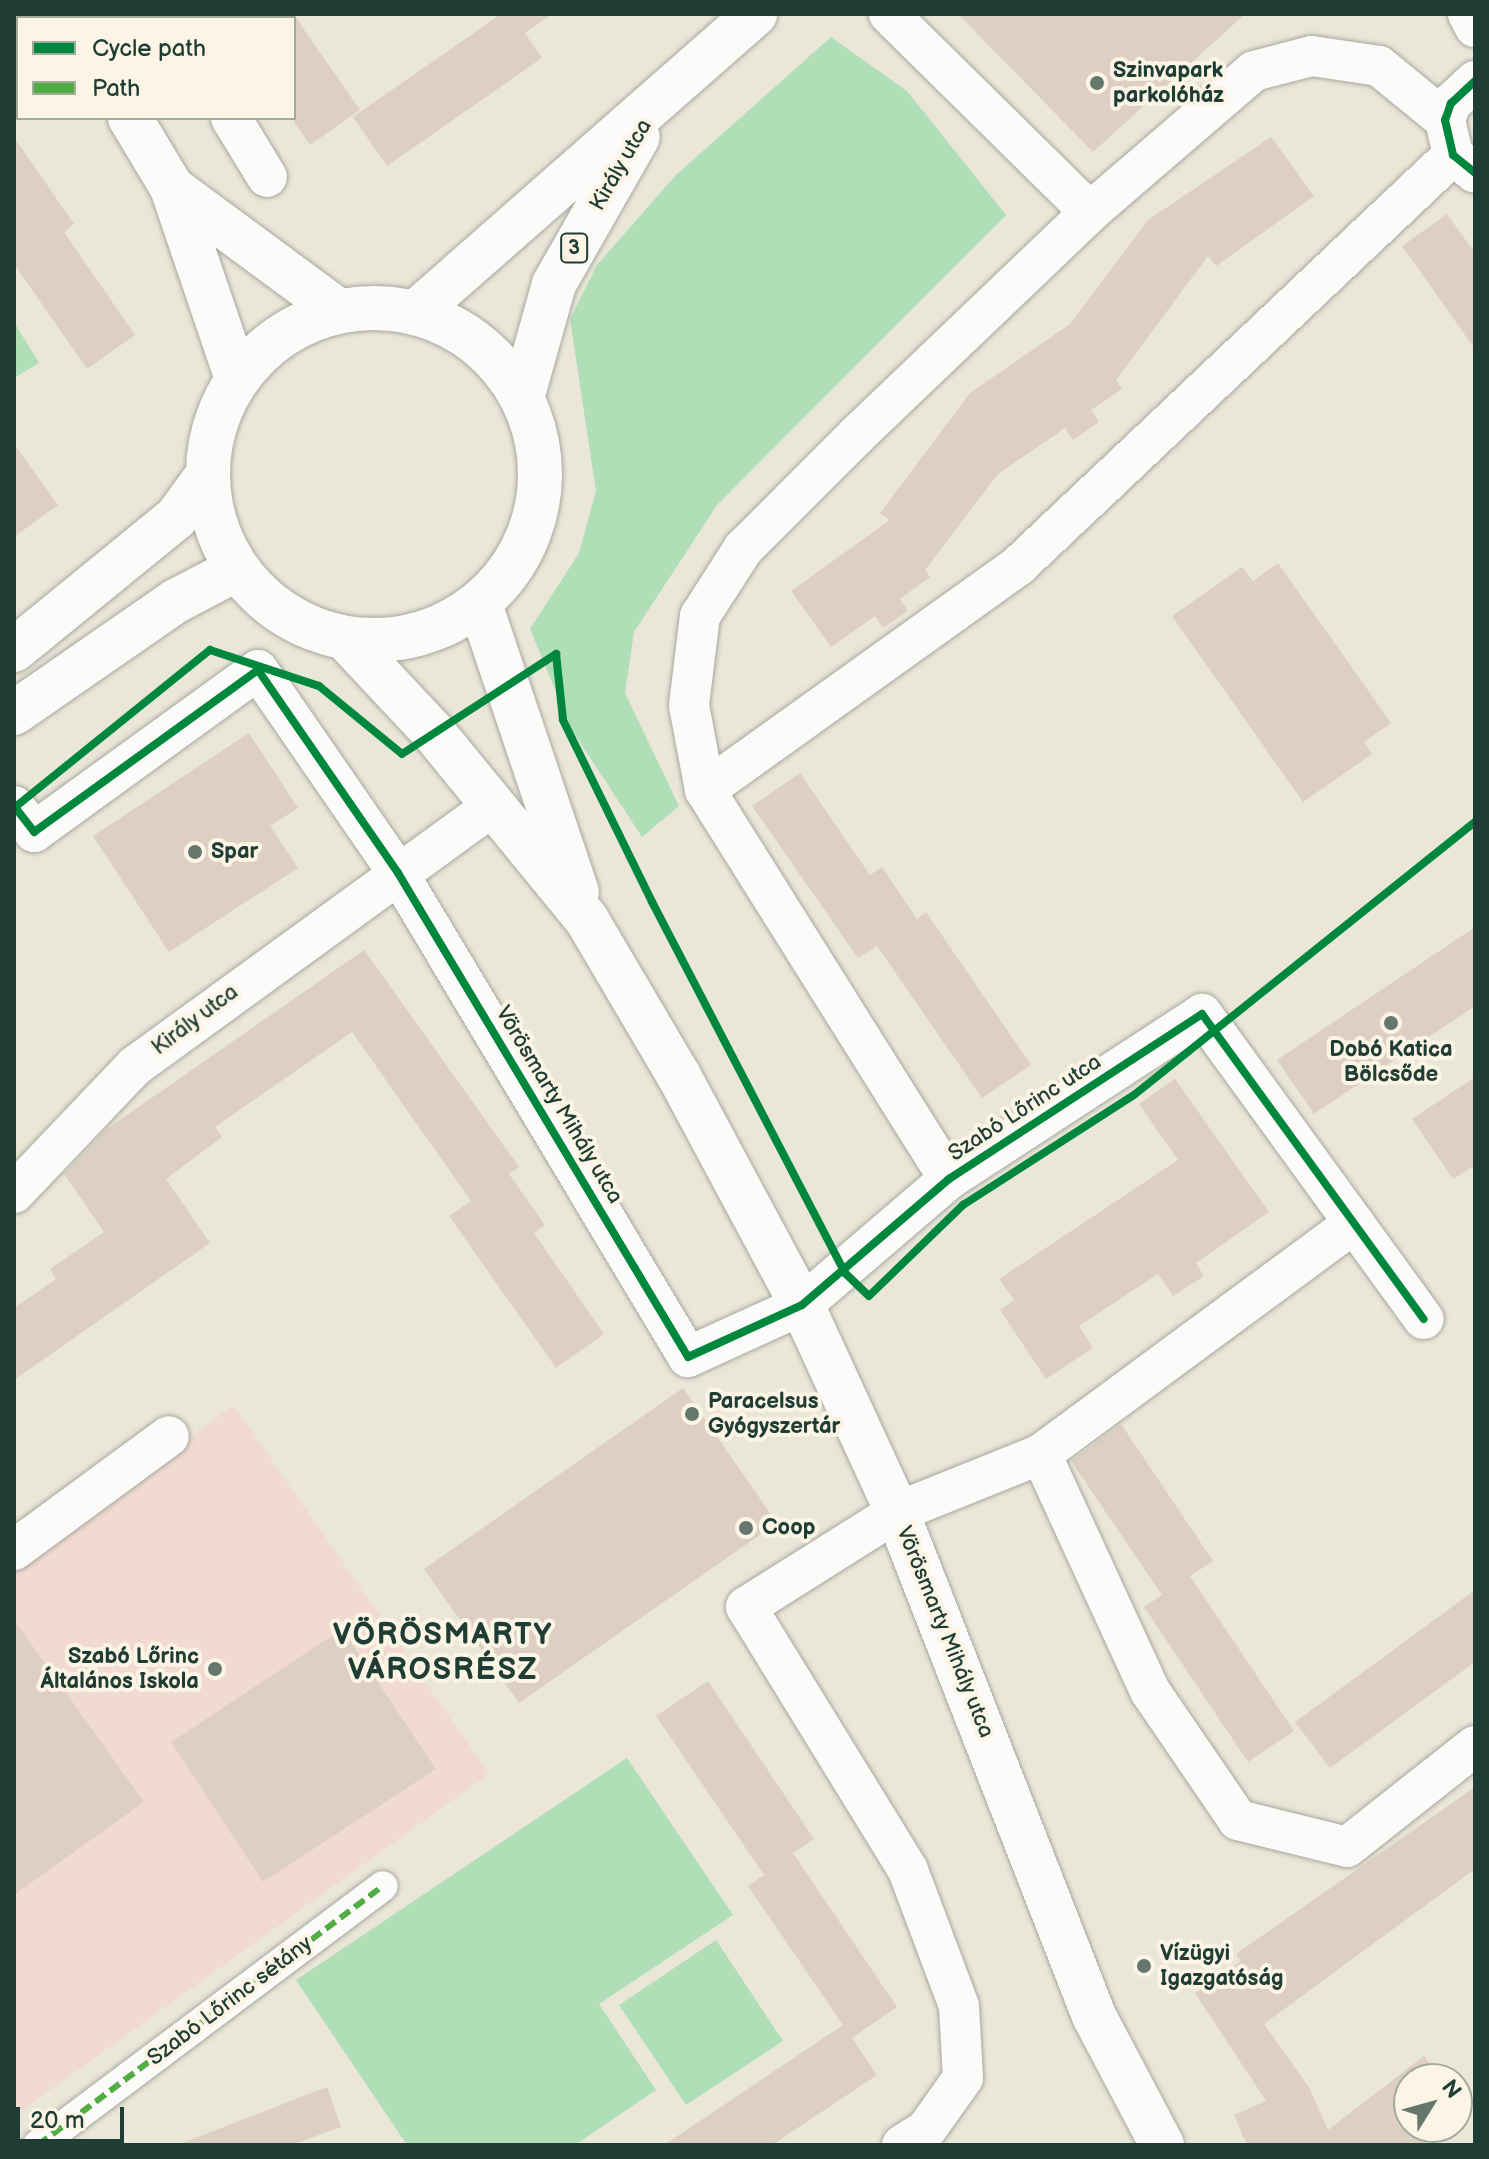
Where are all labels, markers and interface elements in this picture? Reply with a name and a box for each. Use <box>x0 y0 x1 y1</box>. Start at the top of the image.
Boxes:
legend <box>16 16 296 120</box>
text: Cycle path <box>92 34 206 63</box>
place label: Szinvapark parkolóház <box>1113 57 1224 108</box>
text: Path <box>92 74 140 103</box>
marker: Szinvapark parkolóház <box>1088 74 1106 92</box>
street label: Király utca <box>584 114 658 216</box>
road number: 3 <box>560 232 588 264</box>
place label: Spar <box>211 839 258 865</box>
marker: Spar <box>186 843 204 861</box>
street label: Király utca <box>146 979 244 1061</box>
street label: Vörösmarty Mihály utca <box>489 1000 629 1210</box>
marker: Dobó Katica Bölcsőde <box>1382 1014 1400 1032</box>
place label: Dobó Katica Bölcsőde <box>1329 1036 1453 1088</box>
street label: Szabó Lőrinc utca <box>944 1049 1106 1167</box>
place label: Paracelsus Gyógyszertár <box>708 1388 840 1440</box>
marker: Paracelsus Gyógyszertár <box>683 1405 701 1423</box>
place label: Coop <box>762 1515 815 1541</box>
marker: Coop <box>737 1519 755 1537</box>
street label: Vörösmarty Mihály utca <box>890 1521 1000 1743</box>
district label: VÖRÖSMARTY VÁROSRÉSZ <box>333 1617 553 1688</box>
place label: Szabó Lőrinc Általános Iskola <box>41 1643 199 1694</box>
marker: Szabó Lőrinc Általános Iskola <box>206 1660 224 1678</box>
street label: Szabó Lőrinc sétány <box>142 1931 318 2071</box>
place label: Vízügyi Igazgatóság <box>1160 1940 1284 1992</box>
marker: Vízügyi Igazgatóság <box>1135 1957 1153 1975</box>
north arrow <box>1393 2063 1473 2143</box>
text: N <box>1435 2075 1467 2104</box>
scale bar <box>20 2091 128 2141</box>
text: 20 m <box>30 2106 85 2135</box>

